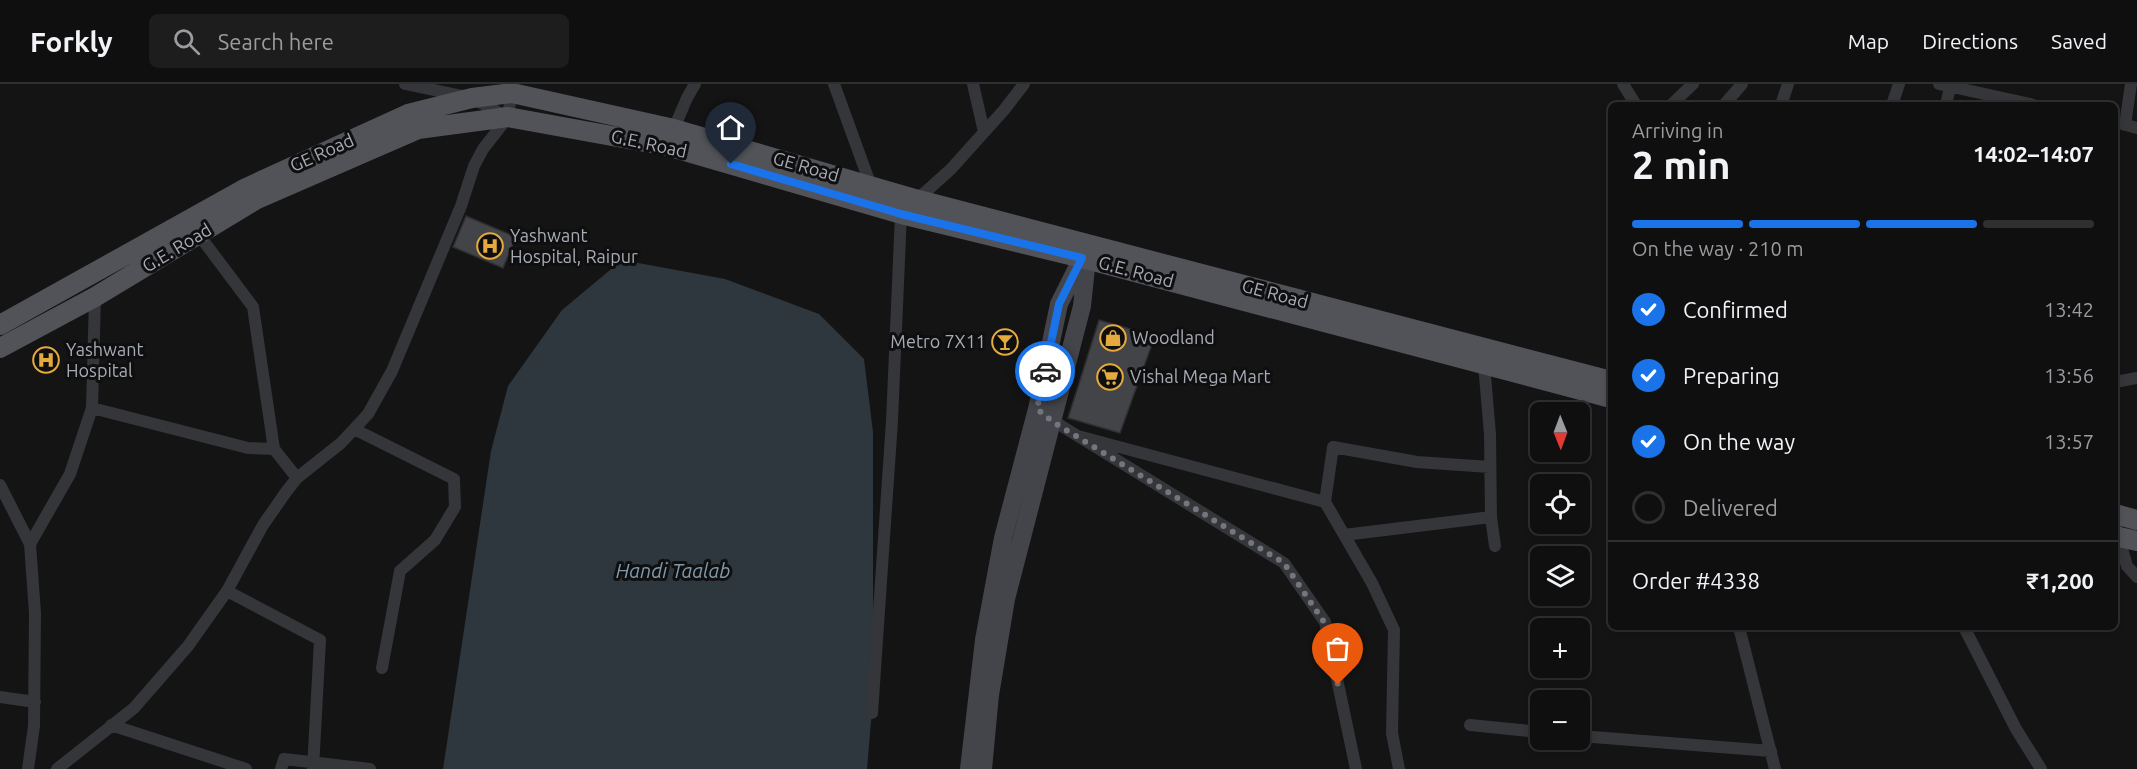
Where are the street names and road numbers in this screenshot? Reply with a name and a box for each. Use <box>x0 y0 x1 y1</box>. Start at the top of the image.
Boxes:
street label: G.E. Road <box>609 125 689 161</box>
street label: GE Road <box>287 129 357 175</box>
street label: GE Road <box>771 147 842 185</box>
street label: G.E. Road <box>138 219 215 276</box>
street label: G.E. Road <box>1096 251 1176 291</box>
street label: GE Road <box>1240 275 1311 311</box>

